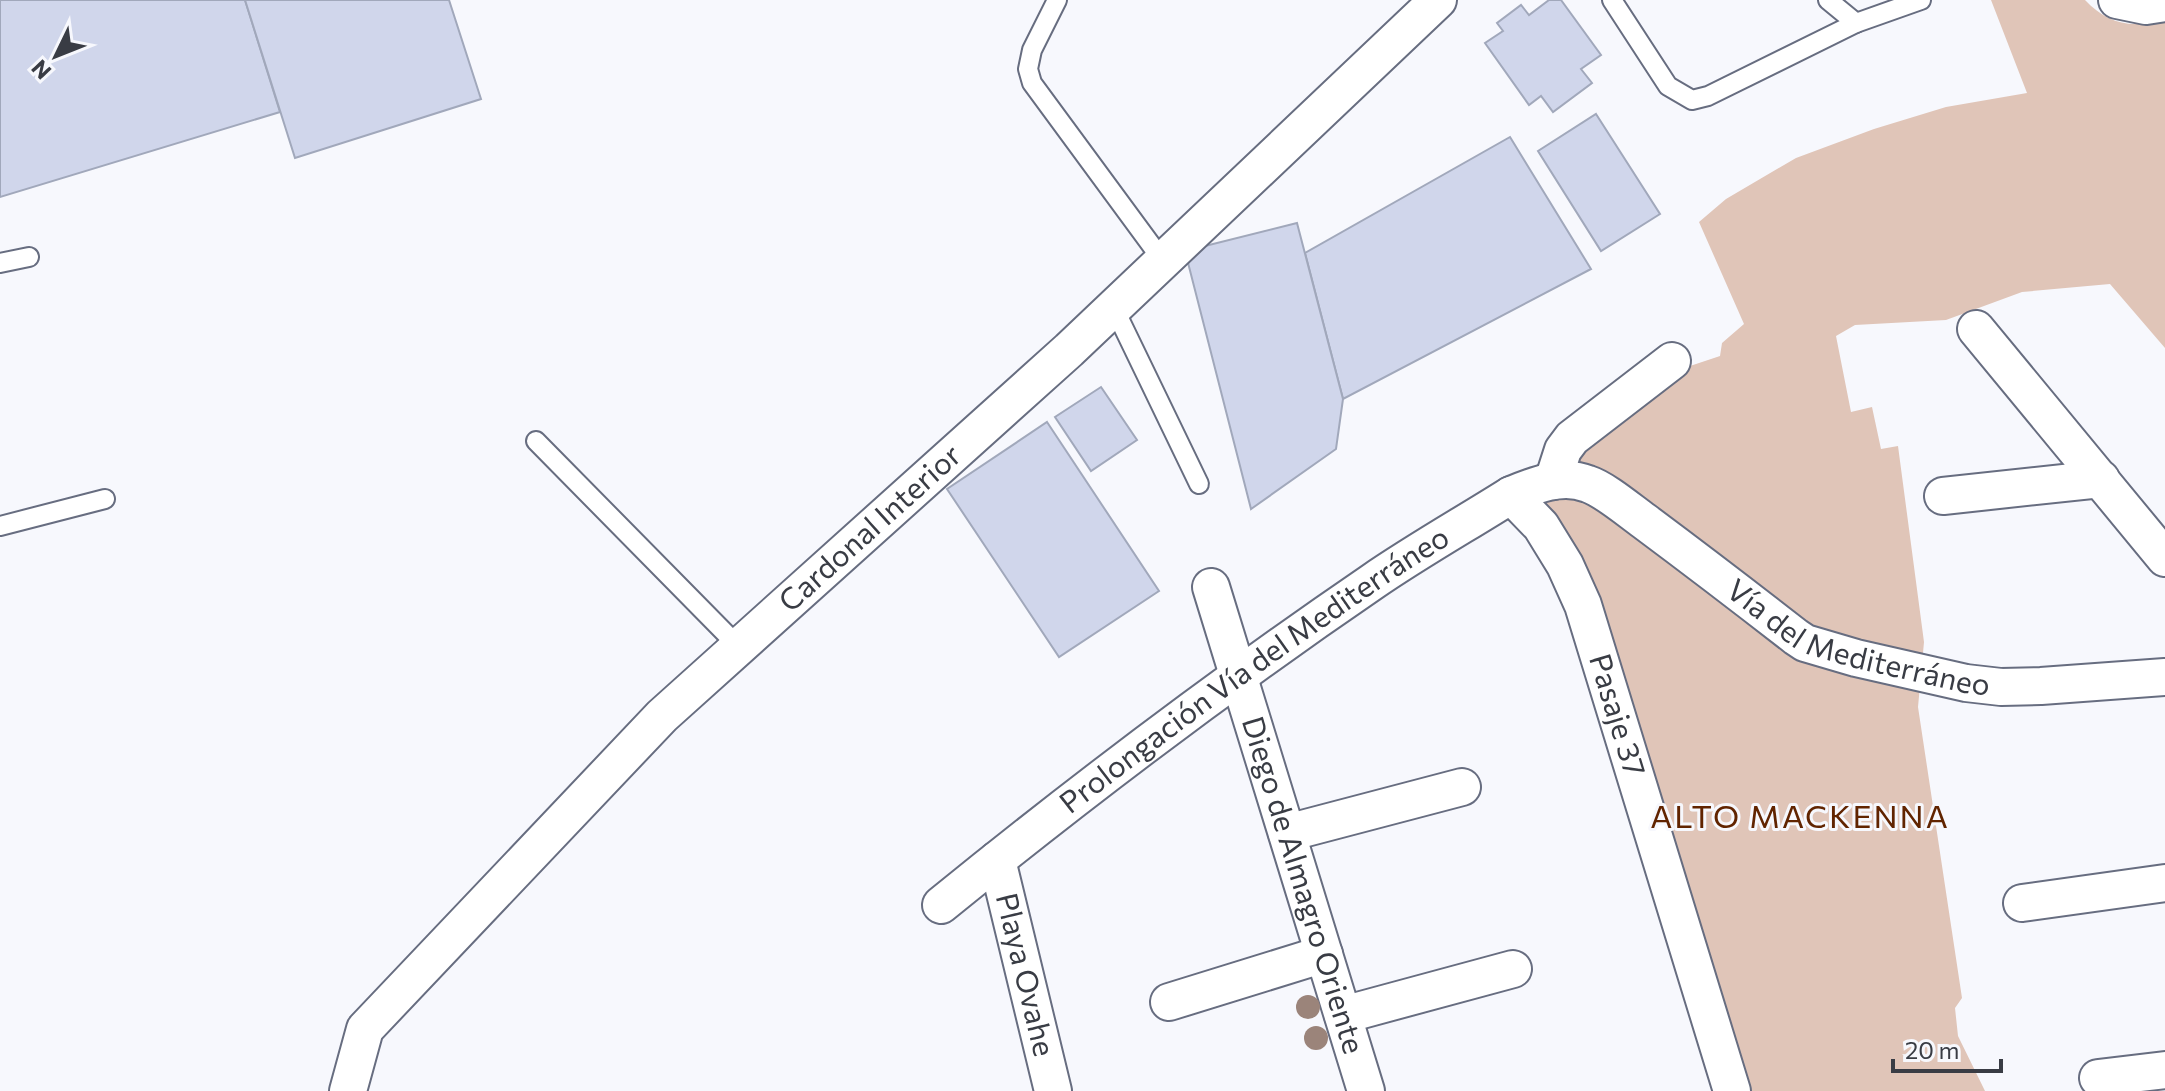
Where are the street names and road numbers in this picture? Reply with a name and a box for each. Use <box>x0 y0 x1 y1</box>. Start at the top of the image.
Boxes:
street label: Cardonal Interior <box>770 435 967 618</box>
street label: Prolongación Vía del Mediterráneo <box>1051 517 1455 820</box>
street label: Vía del Mediterráneo <box>1721 570 1992 702</box>
street label: Pasaje 37 <box>1583 649 1655 780</box>
street label: Diego de Almagro Oriente <box>1236 711 1374 1058</box>
street label: Playa Ovahe <box>990 889 1065 1060</box>

